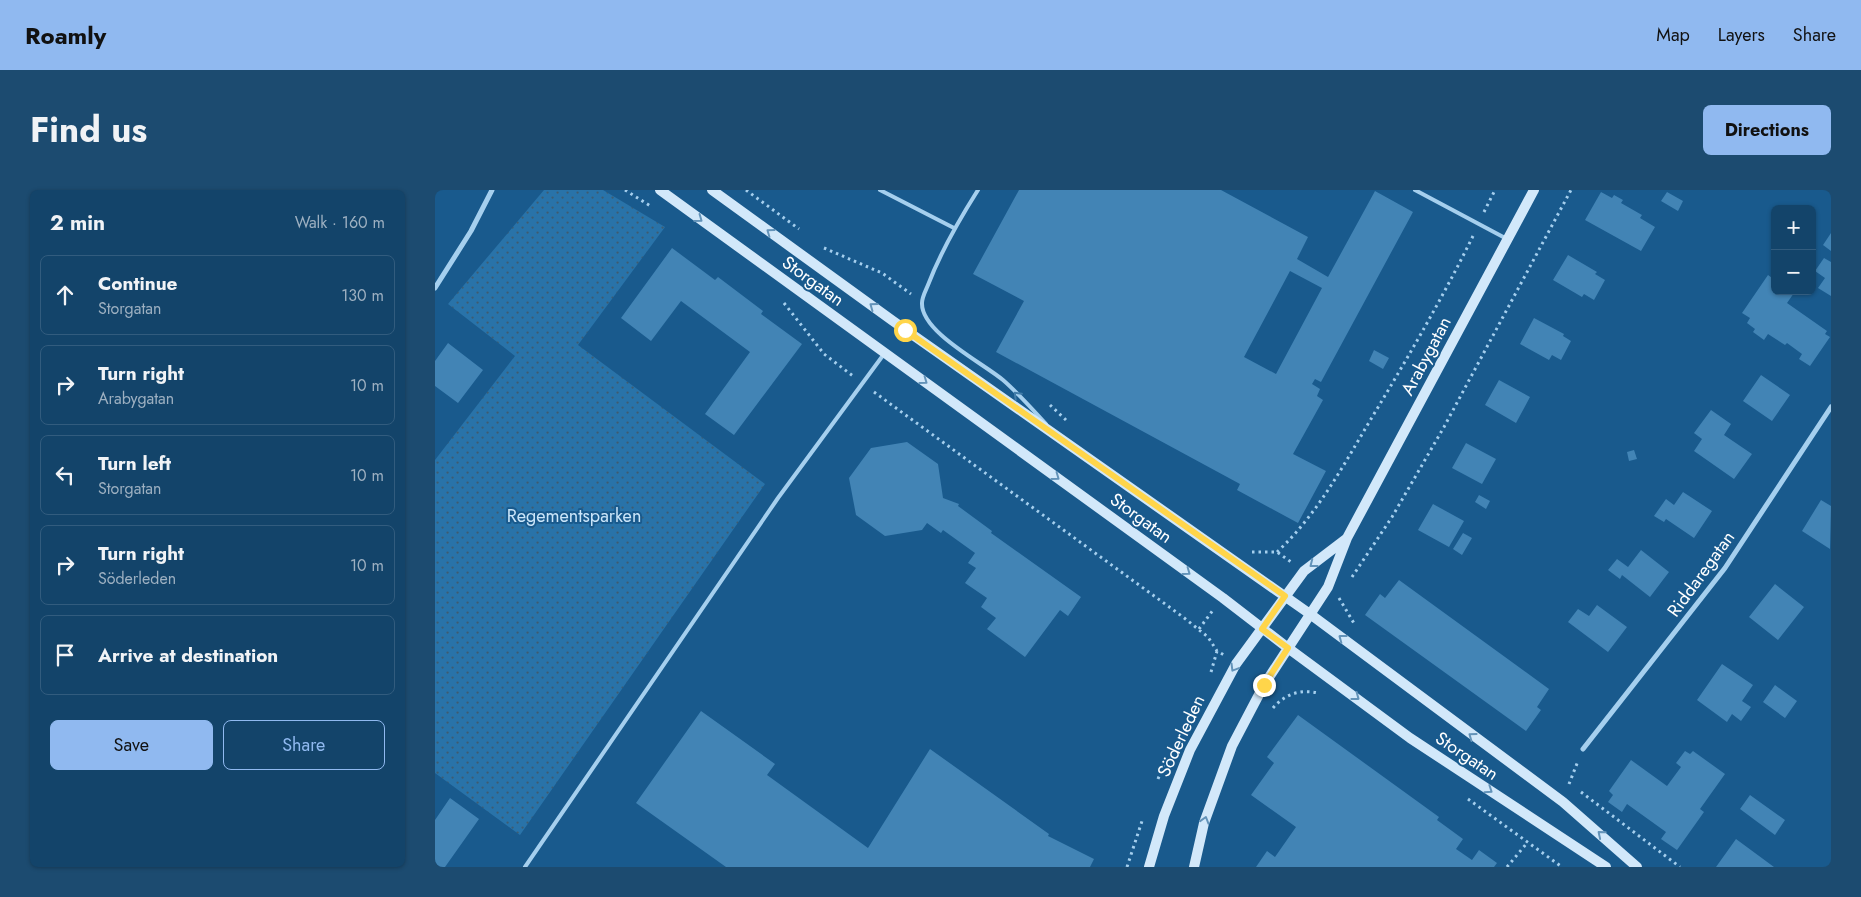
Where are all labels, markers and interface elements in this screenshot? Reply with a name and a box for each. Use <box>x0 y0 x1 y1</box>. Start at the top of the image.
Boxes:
text: Roamly <box>25 18 106 53</box>
text: Map <box>1656 22 1690 48</box>
text: Layers <box>1718 22 1765 48</box>
text: Share <box>1793 22 1836 48</box>
text: Find us <box>30 105 147 155</box>
button: Directions <box>1703 105 1831 155</box>
map controls <box>1771 205 1816 295</box>
button: + <box>1771 205 1816 250</box>
text: 2 min <box>50 208 105 238</box>
text: Walk · 160 m <box>295 211 385 234</box>
one-way arrow <box>693 213 702 221</box>
one-way arrow <box>766 229 776 238</box>
street label: Storgatan <box>777 250 849 312</box>
button: − <box>1771 250 1816 295</box>
text: Continue <box>98 270 177 297</box>
icon: ahead <box>51 281 79 309</box>
text: 130 m <box>341 284 384 307</box>
text: Storgatan <box>98 297 161 320</box>
one-way arrow <box>870 304 879 312</box>
street label: Arabygatan <box>1394 312 1458 400</box>
route start <box>894 319 917 342</box>
text: Turn right <box>98 360 184 387</box>
icon: right <box>51 371 79 399</box>
text: 10 m <box>350 374 384 397</box>
one-way arrow <box>918 375 928 384</box>
text: Arabygatan <box>98 387 174 410</box>
one-way arrow <box>1014 391 1023 400</box>
text: Turn left <box>98 450 171 477</box>
icon: left <box>51 461 79 489</box>
text: 10 m <box>350 464 384 487</box>
one-way arrow <box>1050 471 1059 479</box>
text: Storgatan <box>98 477 161 500</box>
street label: Storgatan <box>1105 487 1177 549</box>
park label: Regementsparken <box>507 503 641 529</box>
street label: Riddaregatan <box>1661 526 1741 622</box>
text: Turn right <box>98 540 184 567</box>
icon: right <box>51 551 79 579</box>
text: 10 m <box>350 554 384 577</box>
one-way arrow <box>1310 559 1319 567</box>
one-way arrow <box>1181 566 1191 575</box>
text: Söderleden <box>98 567 176 590</box>
one-way arrow <box>1338 635 1348 644</box>
icon: arrive <box>51 641 79 669</box>
text: Arrive at destination <box>98 642 278 669</box>
one-way arrow <box>1230 663 1240 672</box>
route end <box>1253 674 1276 697</box>
street label: Söderleden <box>1151 691 1211 781</box>
one-way arrow <box>1350 691 1360 700</box>
button: Save <box>50 720 213 770</box>
button: Share <box>223 720 385 770</box>
street label: Storgatan <box>1430 725 1504 787</box>
one-way arrow <box>1468 733 1478 742</box>
one-way arrow <box>1483 784 1493 793</box>
one-way arrow <box>1200 816 1210 824</box>
one-way arrow <box>1598 831 1607 840</box>

